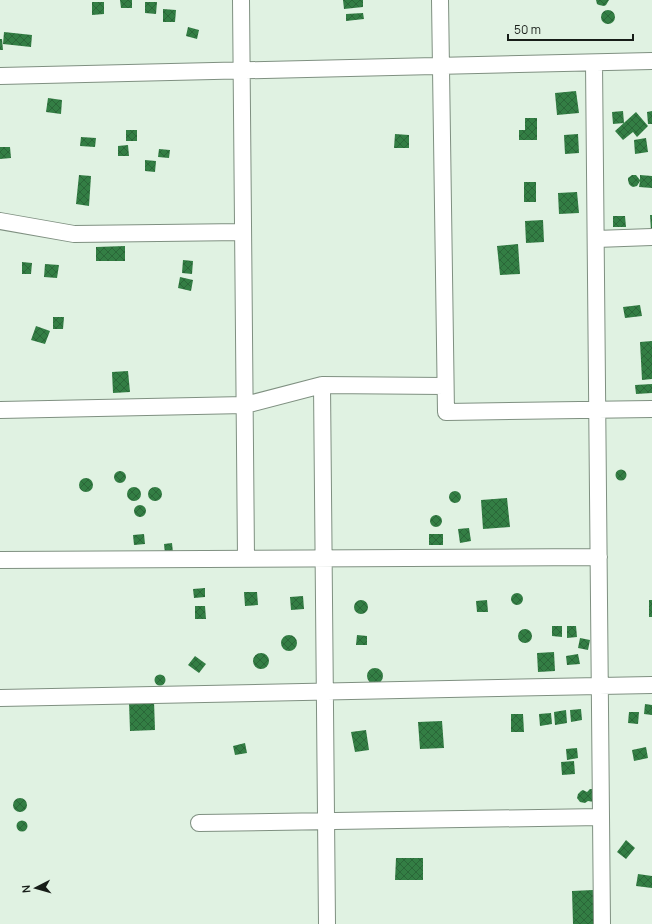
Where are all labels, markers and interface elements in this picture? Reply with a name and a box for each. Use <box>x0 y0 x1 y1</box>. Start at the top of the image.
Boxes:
scale bar <box>508 16 633 42</box>
text: 50 m <box>514 21 541 38</box>
north arrow <box>16 868 56 908</box>
text: N <box>18 884 33 894</box>

